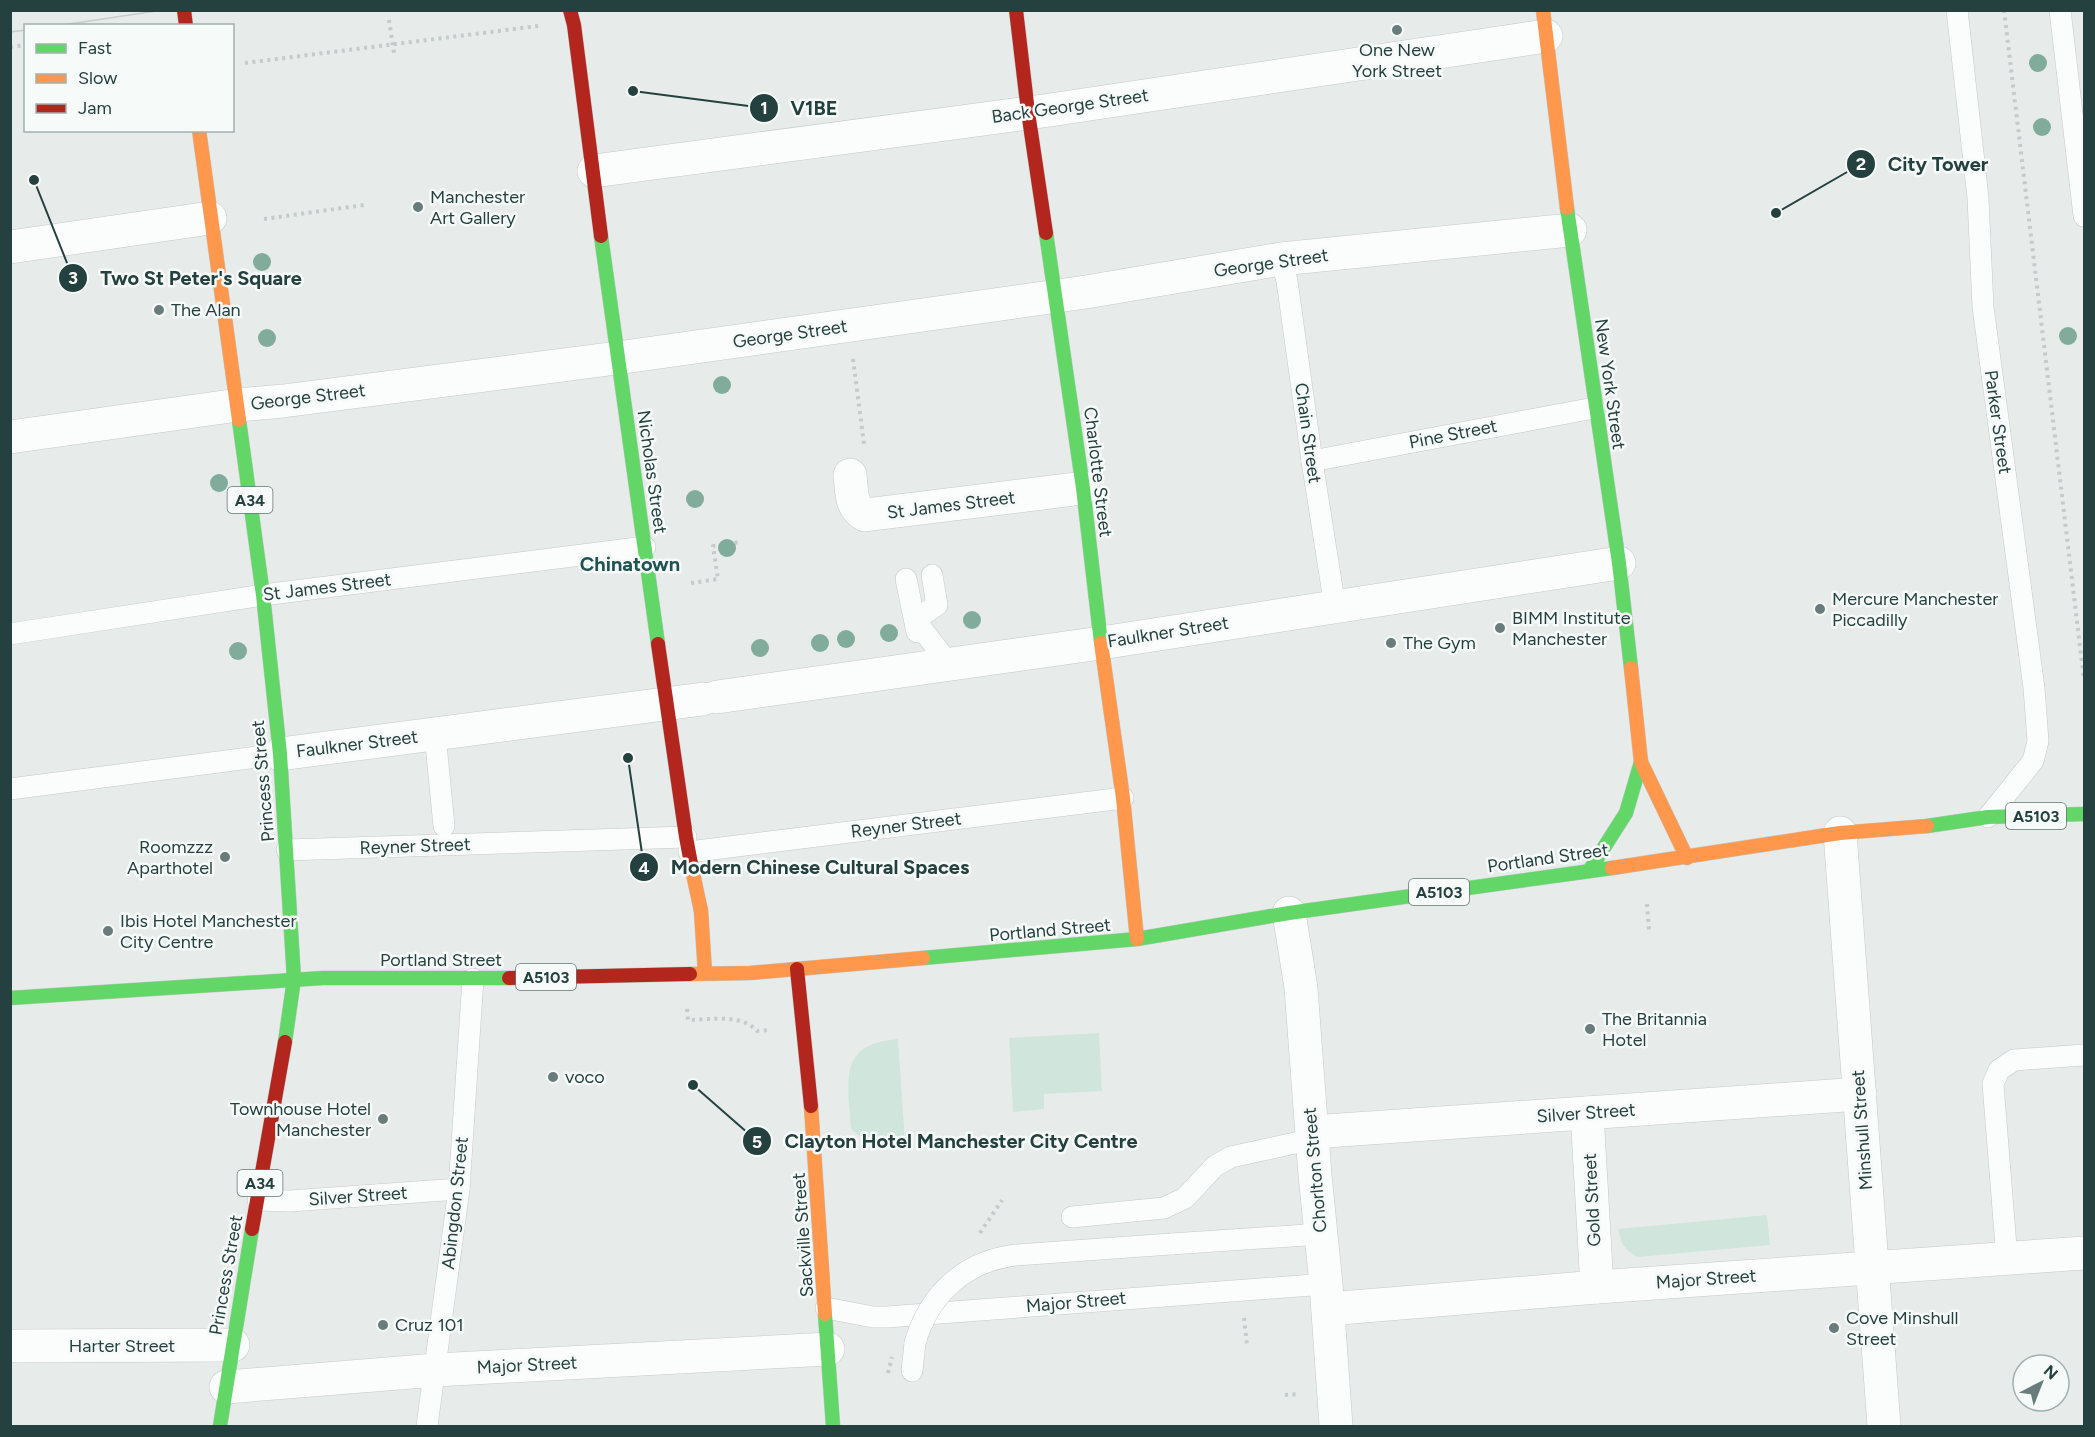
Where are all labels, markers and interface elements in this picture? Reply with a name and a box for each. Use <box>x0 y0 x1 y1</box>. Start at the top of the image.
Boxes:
marker: One New York Street <box>1390 23 1404 37</box>
legend <box>24 24 234 132</box>
text: Fast <box>78 37 112 59</box>
place label: One New York Street <box>1352 39 1442 82</box>
text: Slow <box>78 67 117 89</box>
street label: Back George Street <box>990 84 1150 128</box>
callout: V1BE <box>749 89 850 127</box>
text: V1BE <box>791 96 837 120</box>
text: Jam <box>78 97 112 119</box>
text: 1 <box>760 97 768 119</box>
callout: City Tower <box>1846 145 2000 183</box>
text: City Tower <box>1888 152 1989 176</box>
text: 2 <box>1856 153 1866 175</box>
place label: Manchester Art Gallery <box>430 186 525 229</box>
marker: Manchester Art Gallery <box>411 200 425 214</box>
street label: George Street <box>1212 244 1330 282</box>
callout: Two St Peter's Square <box>58 259 314 297</box>
text: Two St Peter's Square <box>100 266 302 290</box>
text: 3 <box>68 267 78 289</box>
place label: The Alan <box>171 299 241 321</box>
marker: The Alan <box>152 303 166 317</box>
street label: George Street <box>731 315 849 353</box>
street label: New York Street <box>1590 317 1630 451</box>
street label: Parker Street <box>1980 369 2016 476</box>
street label: George Street <box>249 379 367 415</box>
street label: Chain Street <box>1290 381 1326 485</box>
street label: Charlotte Street <box>1079 406 1117 539</box>
street label: Nicholas Street <box>632 409 672 535</box>
street label: Pine Street <box>1407 415 1499 453</box>
street label: St James Street <box>886 486 1017 524</box>
road number: A34 <box>228 487 272 513</box>
district label: Chinatown <box>580 552 680 576</box>
street label: St James Street <box>262 568 393 606</box>
place label: Mercure Manchester Piccadilly <box>1832 588 1998 631</box>
marker: Mercure Manchester Piccadilly <box>1813 602 1827 616</box>
place label: BIMM Institute Manchester <box>1512 607 1631 650</box>
street label: Faulkner Street <box>1106 612 1230 652</box>
marker: BIMM Institute Manchester <box>1493 621 1507 635</box>
place label: The Gym <box>1403 632 1476 654</box>
marker: The Gym <box>1384 636 1398 650</box>
street label: Princess Street <box>247 719 279 843</box>
street label: Faulkner Street <box>295 726 419 762</box>
road number: A5103 <box>2006 803 2066 829</box>
street label: Reyner Street <box>850 807 963 843</box>
street label: Reyner Street <box>359 833 471 859</box>
place label: Roomzzz Aparthotel <box>127 836 213 879</box>
street label: Portland Street <box>1486 839 1610 877</box>
callout: Modern Chinese Cultural Spaces <box>629 848 982 886</box>
marker: Roomzzz Aparthotel <box>218 850 232 864</box>
text: Modern Chinese Cultural Spaces <box>671 855 969 879</box>
text: 4 <box>638 857 650 879</box>
road number: A5103 <box>1409 879 1469 905</box>
place label: Ibis Hotel Manchester City Centre <box>120 910 297 953</box>
street label: Portland Street <box>988 914 1112 946</box>
marker: Ibis Hotel Manchester City Centre <box>101 924 115 938</box>
street label: Portland Street <box>380 949 502 971</box>
road number: A5103 <box>516 964 576 990</box>
place label: The Britannia Hotel <box>1602 1008 1707 1051</box>
marker: The Britannia Hotel <box>1583 1022 1597 1036</box>
place label: voco <box>565 1066 605 1088</box>
street label: Minshull Street <box>1847 1069 1877 1191</box>
marker: voco <box>546 1070 560 1084</box>
place label: Townhouse Hotel Manchester <box>230 1098 371 1141</box>
street label: Silver Street <box>1536 1099 1636 1127</box>
street label: Chorlton Street <box>1299 1106 1331 1234</box>
marker: Townhouse Hotel Manchester <box>376 1112 390 1126</box>
callout: Clayton Hotel Manchester City Centre <box>742 1122 1149 1160</box>
text: Clayton Hotel Manchester City Centre <box>784 1129 1138 1153</box>
text: 5 <box>752 1131 762 1153</box>
street label: Abingdon Street <box>437 1135 473 1270</box>
street label: Gold Street <box>1579 1153 1605 1247</box>
road number: A34 <box>238 1170 282 1196</box>
street label: Sackville Street <box>788 1172 818 1298</box>
street label: Silver Street <box>308 1182 408 1210</box>
street label: Princess Street <box>205 1213 247 1337</box>
street label: Major Street <box>1655 1265 1757 1293</box>
street label: Major Street <box>1025 1287 1127 1317</box>
place label: Cove Minshull Street <box>1846 1307 1958 1350</box>
place label: Cruz 101 <box>395 1314 464 1336</box>
marker: Cruz 101 <box>376 1318 390 1332</box>
marker: Cove Minshull Street <box>1827 1321 1841 1335</box>
street label: Harter Street <box>69 1335 175 1357</box>
street label: Major Street <box>476 1351 578 1379</box>
north arrow <box>2011 1353 2071 1413</box>
text: N <box>2040 1361 2062 1383</box>

